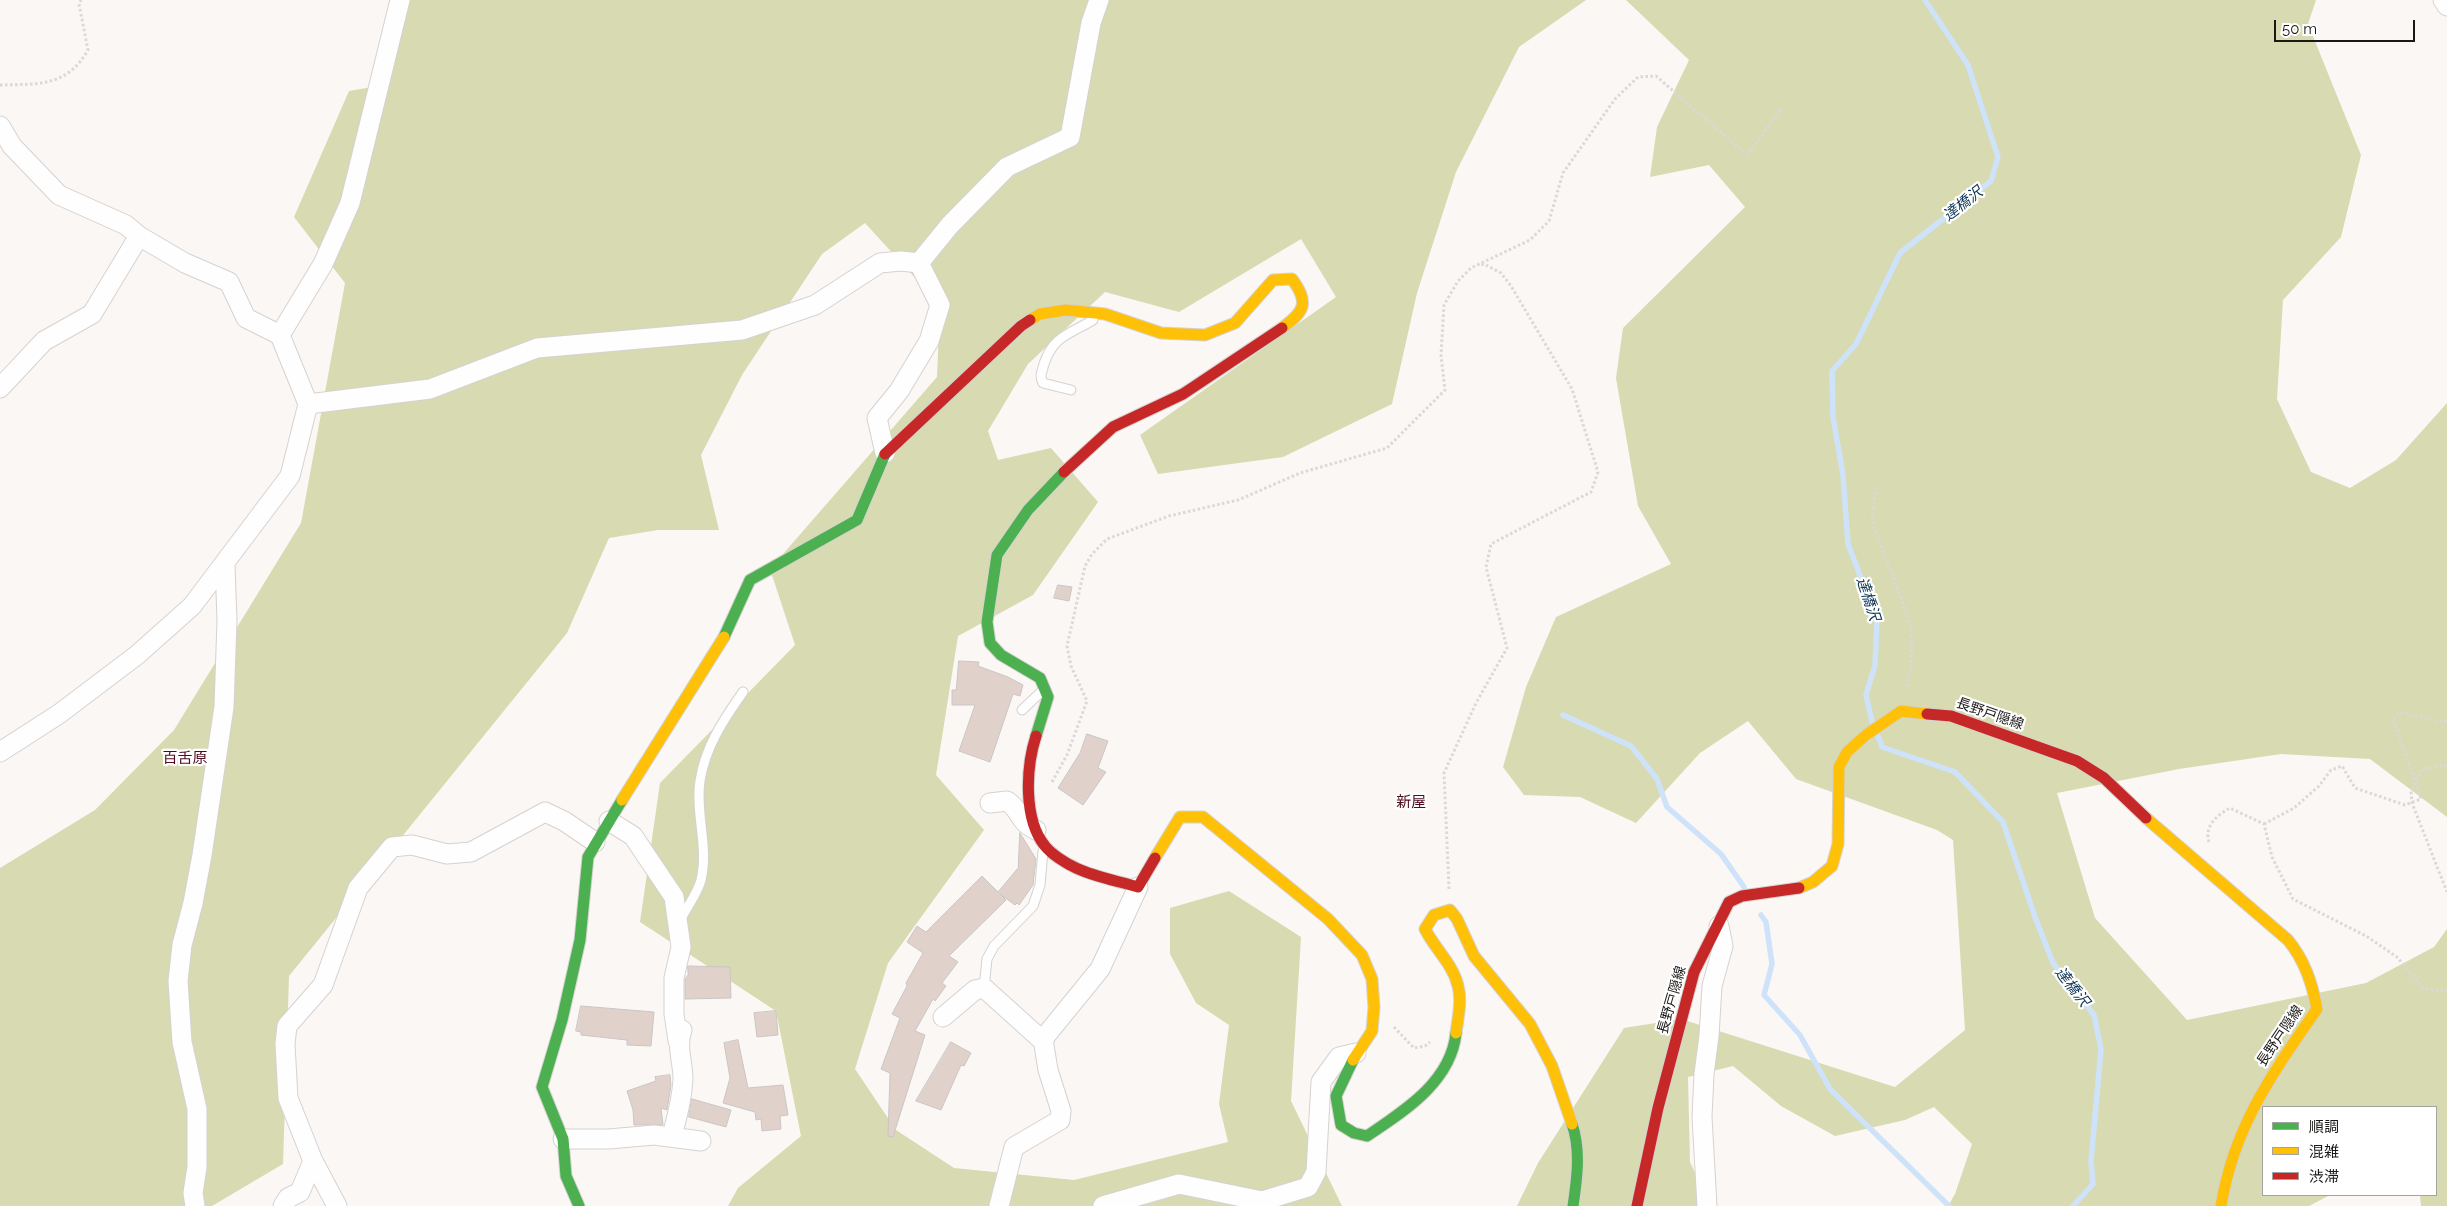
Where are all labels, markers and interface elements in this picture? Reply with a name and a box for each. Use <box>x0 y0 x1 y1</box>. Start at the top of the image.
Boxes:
scale bar <box>2277 10 2418 42</box>
text: 50 m <box>2282 20 2317 38</box>
water label: 達橋沢 <box>1940 183 1986 225</box>
water label: 達橋沢 <box>1852 575 1884 623</box>
street label: 長野戸隠線 <box>1954 695 2026 733</box>
district label: 百舌原 <box>163 749 207 767</box>
district label: 新屋 <box>1396 793 1426 811</box>
street label: 長野戸隠線 <box>1654 964 1690 1036</box>
water label: 達橋沢 <box>2051 964 2093 1010</box>
street label: 長野戸隠線 <box>2253 1002 2307 1070</box>
legend <box>2262 1106 2437 1196</box>
text: 順調 <box>2309 1118 2339 1136</box>
text: 混雑 <box>2309 1143 2339 1161</box>
text: 渋滞 <box>2309 1168 2339 1186</box>

